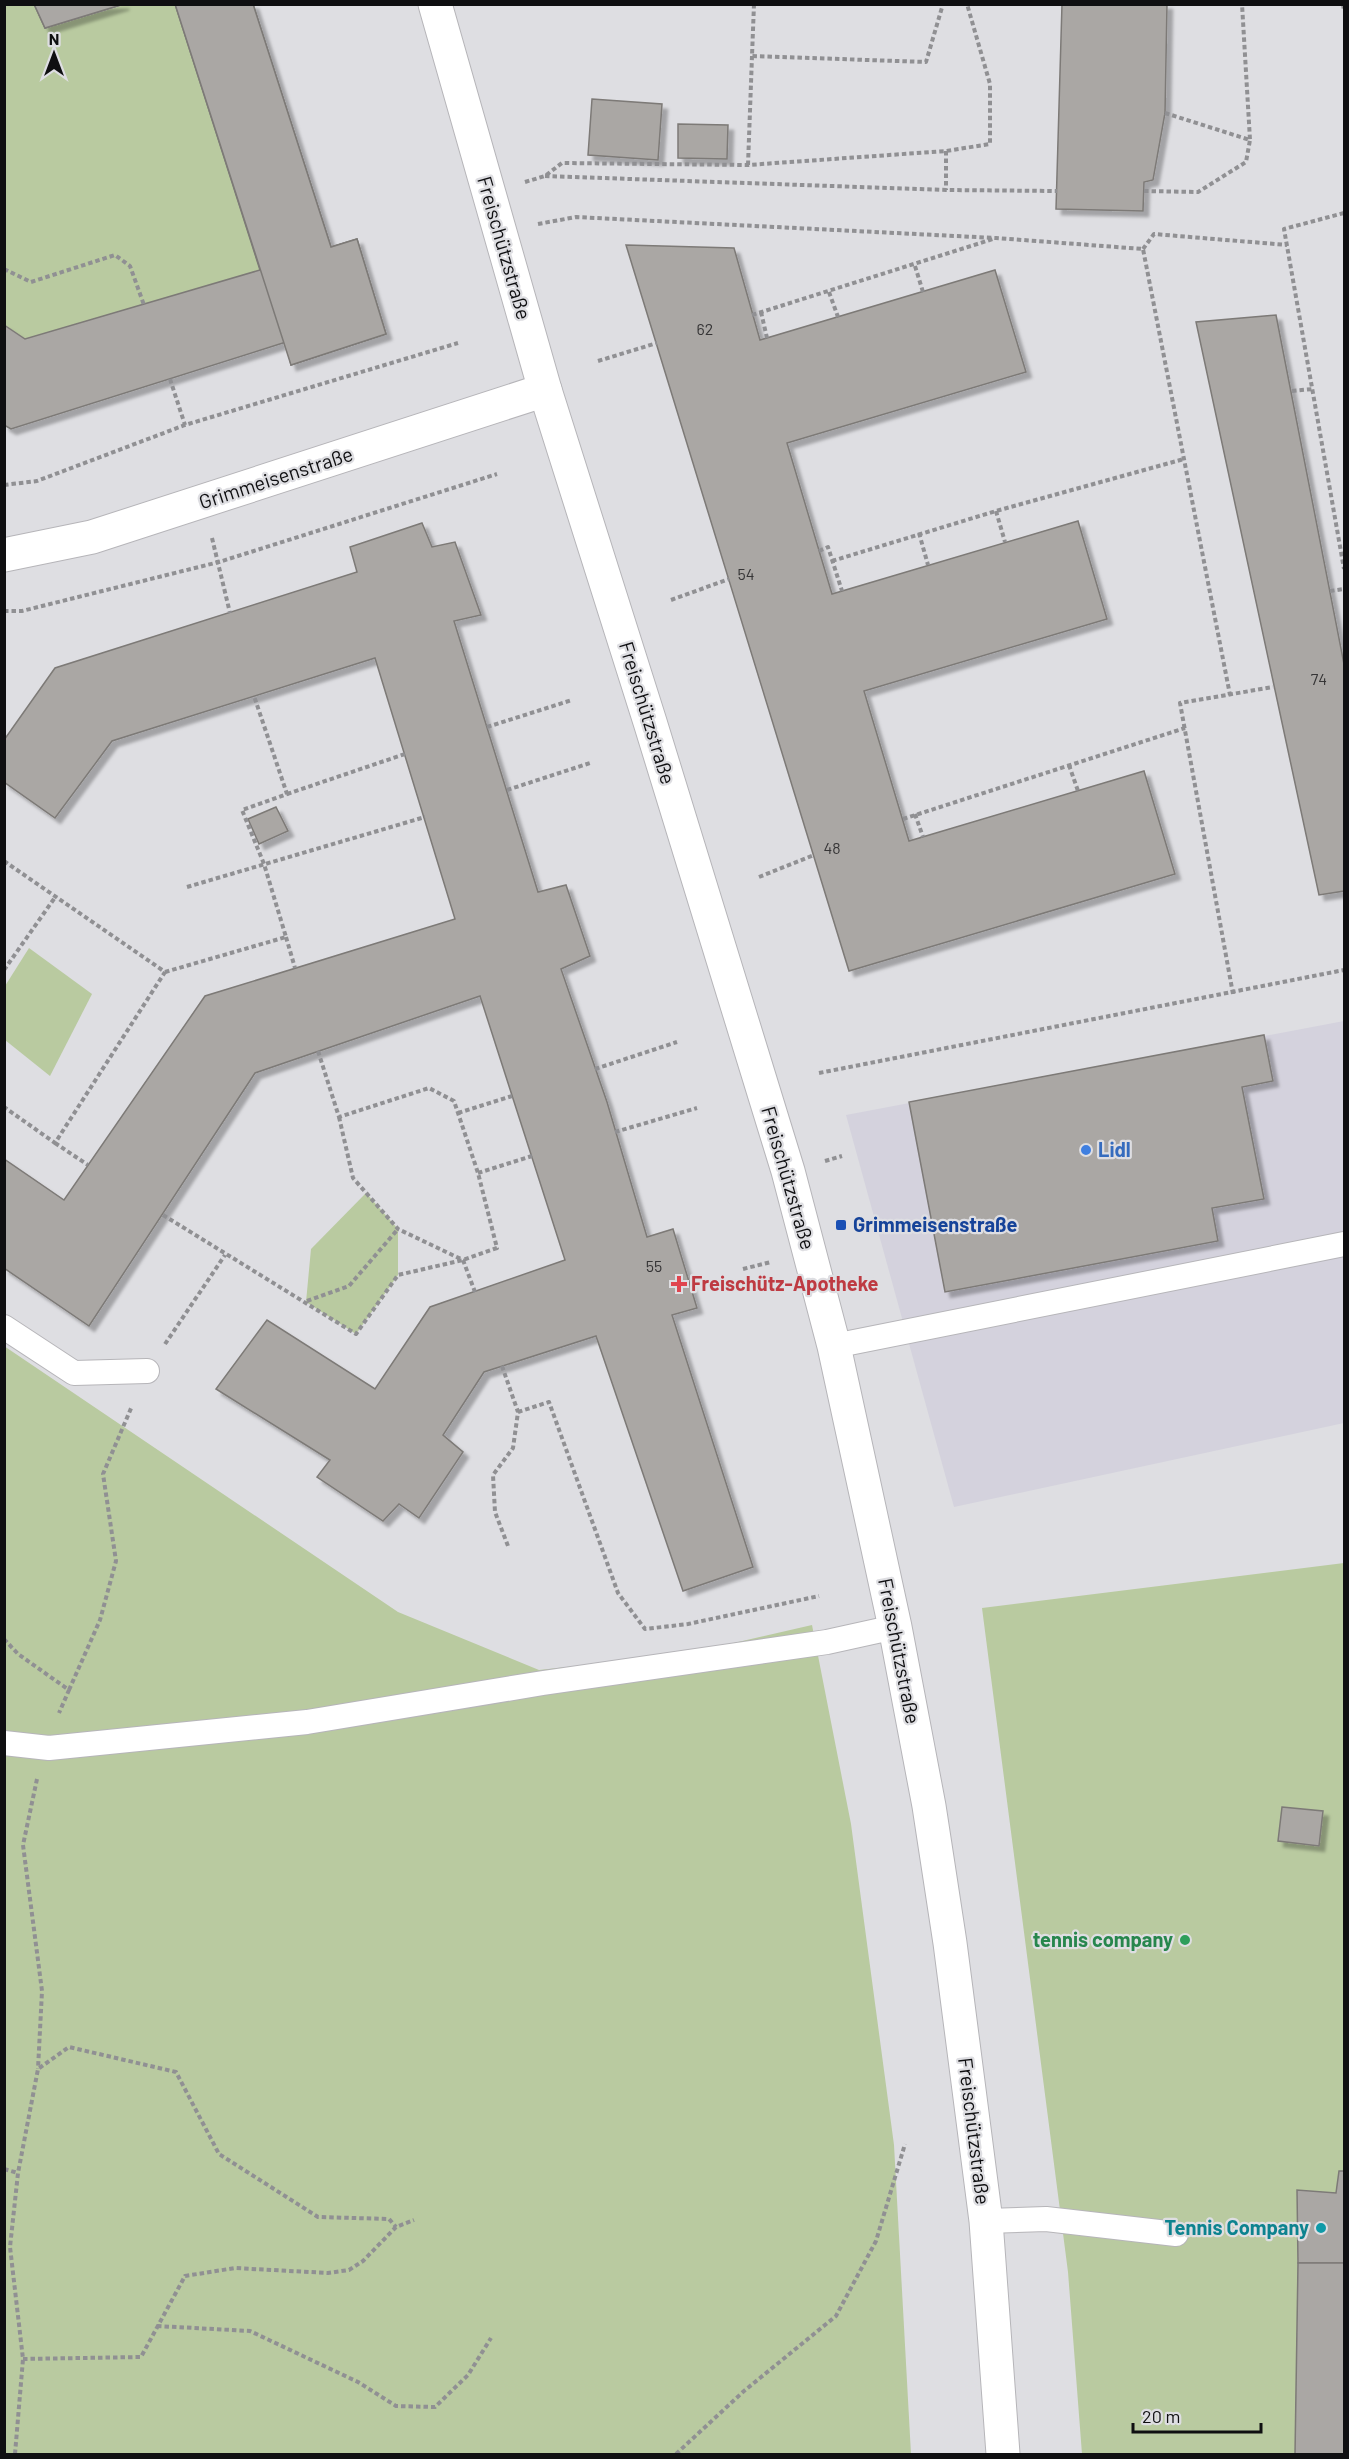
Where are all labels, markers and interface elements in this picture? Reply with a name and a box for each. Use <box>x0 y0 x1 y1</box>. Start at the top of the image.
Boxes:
north arrow <box>24 24 84 84</box>
text: N <box>49 29 59 48</box>
street label: Freischützstraße <box>473 173 537 322</box>
house number: 62 <box>697 319 713 338</box>
street label: Grimmeisenstraße <box>196 441 356 513</box>
house number: 54 <box>737 564 755 583</box>
street label: Freischützstraße <box>615 638 681 787</box>
house number: 74 <box>1311 669 1327 688</box>
house number: 48 <box>823 838 841 857</box>
street label: Freischützstraße <box>757 1103 821 1252</box>
place label: Lidl <box>1098 1137 1131 1161</box>
marker: Lidl <box>1079 1143 1093 1157</box>
place label: Grimmeisenstraße <box>853 1212 1017 1236</box>
marker: Grimmeisenstraße <box>834 1218 848 1232</box>
house number: 55 <box>646 1256 662 1275</box>
place label: Freischütz-Apotheke <box>691 1271 878 1295</box>
marker: Freischütz-Apotheke <box>672 1277 686 1291</box>
street label: Freischützstraße <box>874 1576 926 1726</box>
place label: tennis company <box>1033 1927 1173 1951</box>
marker: tennis company <box>1178 1933 1192 1947</box>
street label: Freischützstraße <box>954 2056 996 2206</box>
place label: Tennis Company <box>1165 2215 1309 2239</box>
marker: Tennis Company <box>1314 2221 1328 2235</box>
scale bar <box>1133 2396 1260 2434</box>
text: 20 m <box>1142 2405 1180 2427</box>

